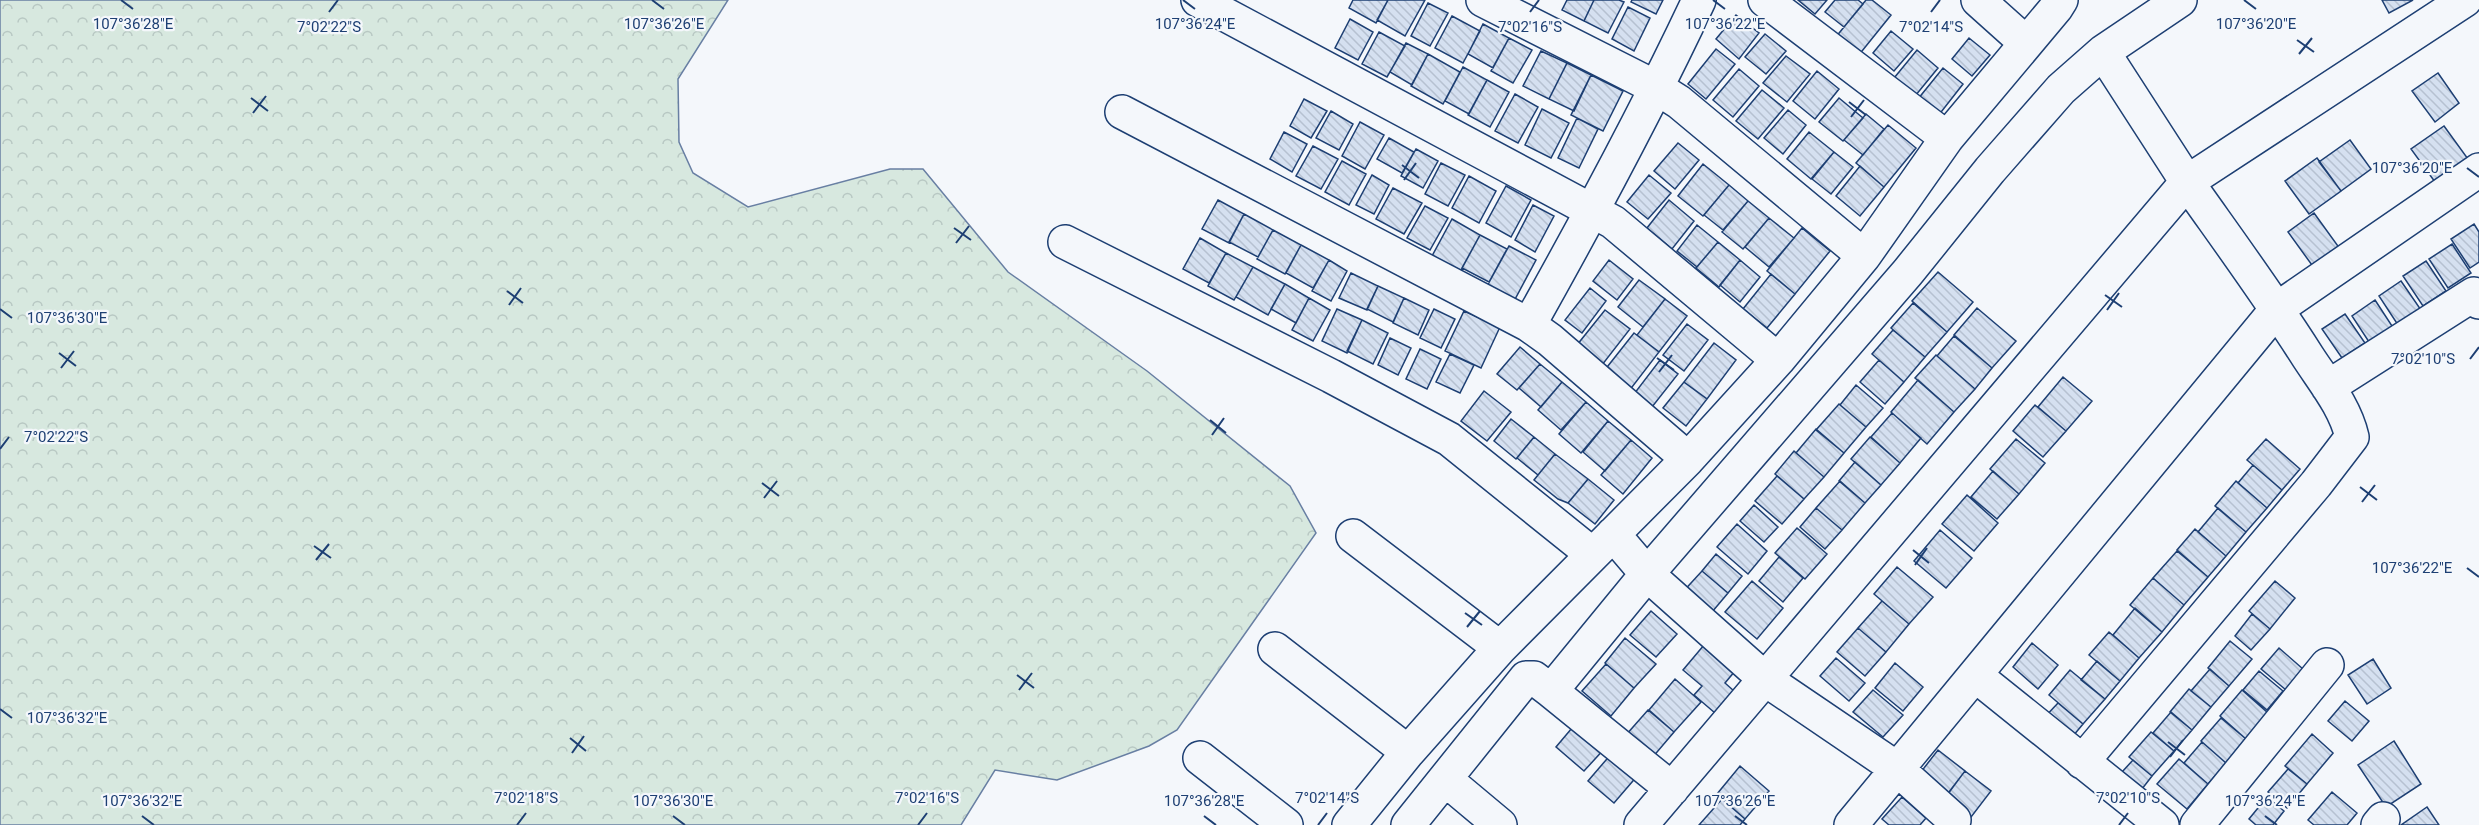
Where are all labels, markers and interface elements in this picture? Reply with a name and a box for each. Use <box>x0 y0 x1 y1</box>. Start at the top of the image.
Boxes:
text: 107°36'28"E <box>93 15 174 33</box>
text: 107°36'26"E <box>624 15 705 33</box>
text: 107°36'24"E <box>1155 15 1236 33</box>
text: 107°36'22"E <box>1685 15 1766 33</box>
text: 107°36'20"E <box>2216 15 2297 33</box>
text: 7°02'22"S <box>297 18 361 36</box>
text: 7°02'16"S <box>1498 18 1562 36</box>
text: 7°02'14"S <box>1899 18 1963 36</box>
text: 107°36'20"E <box>2372 159 2453 177</box>
text: 107°36'30"E <box>27 309 108 327</box>
text: 7°02'10"S <box>2391 350 2455 368</box>
text: 7°02'22"S <box>24 428 88 446</box>
text: 107°36'22"E <box>2372 559 2453 577</box>
text: 107°36'32"E <box>27 709 108 727</box>
text: 7°02'18"S <box>494 789 558 807</box>
text: 7°02'16"S <box>895 789 959 807</box>
text: 7°02'14"S <box>1295 789 1359 807</box>
text: 7°02'10"S <box>2096 789 2160 807</box>
text: 107°36'32"E <box>102 792 183 810</box>
text: 107°36'30"E <box>633 792 714 810</box>
text: 107°36'28"E <box>1164 792 1245 810</box>
text: 107°36'26"E <box>1695 792 1776 810</box>
text: 107°36'24"E <box>2225 792 2306 810</box>

